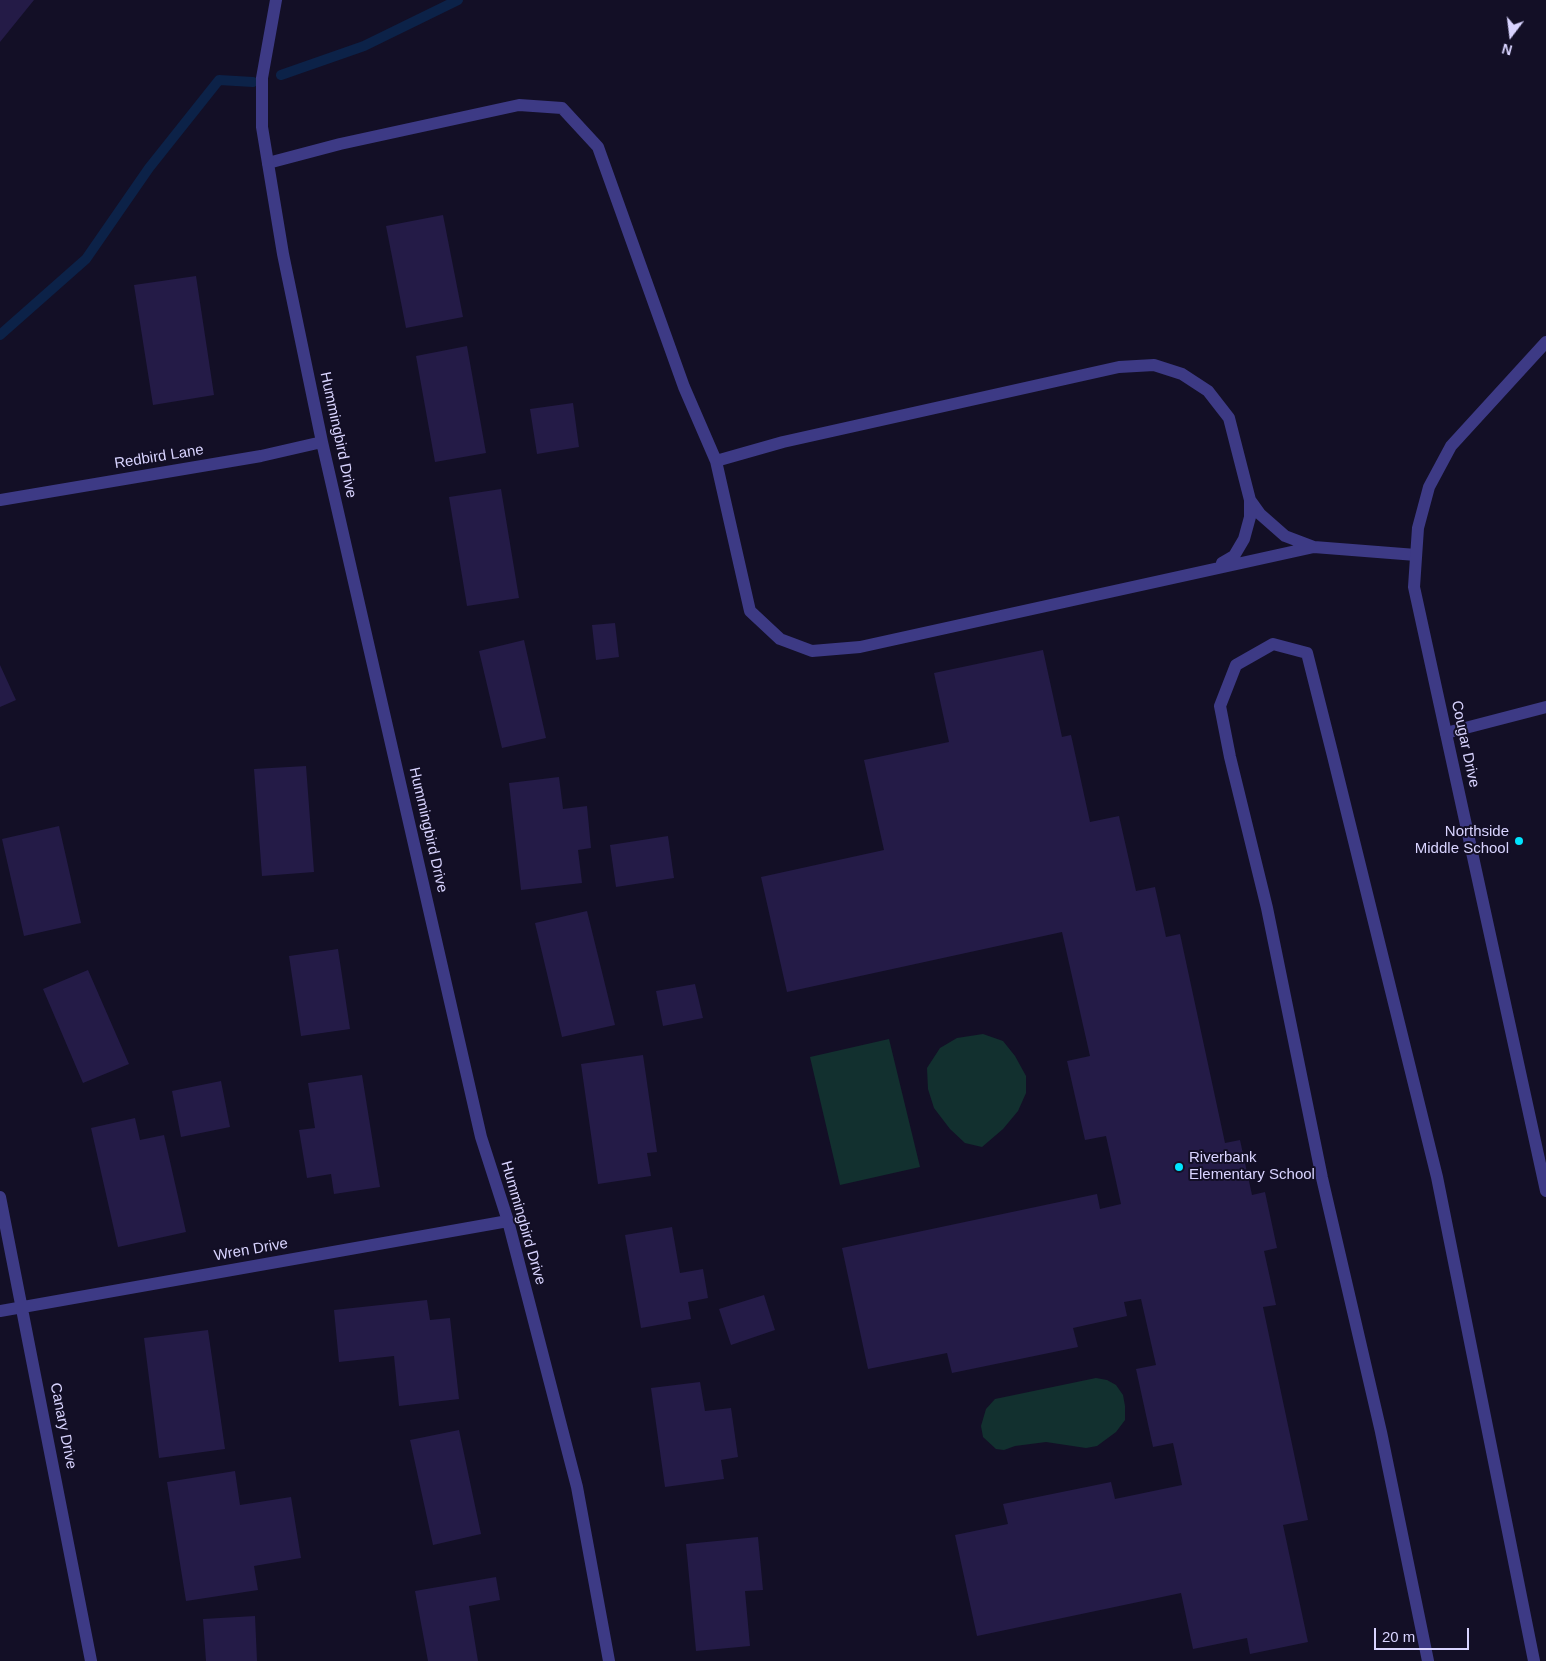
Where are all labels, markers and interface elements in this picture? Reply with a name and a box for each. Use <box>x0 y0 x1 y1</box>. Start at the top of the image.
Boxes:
north arrow <box>1486 10 1536 60</box>
text: N <box>1500 40 1514 59</box>
street label: Hummingbird Drive <box>316 370 360 500</box>
street label: Redbird Lane <box>113 441 205 473</box>
street label: Cougar Drive <box>1447 699 1483 789</box>
street label: Hummingbird Drive <box>405 765 451 895</box>
place label: Northside Middle School <box>1415 823 1509 858</box>
marker: Northside Middle School <box>1513 835 1525 847</box>
place label: Riverbank Elementary School <box>1189 1149 1315 1184</box>
street label: Hummingbird Drive <box>497 1159 549 1287</box>
marker: Riverbank Elementary School <box>1173 1161 1185 1173</box>
street label: Wren Drive <box>213 1235 289 1265</box>
street label: Canary Drive <box>46 1381 80 1471</box>
scale bar <box>1376 1618 1471 1650</box>
text: 20 m <box>1382 1628 1415 1645</box>

